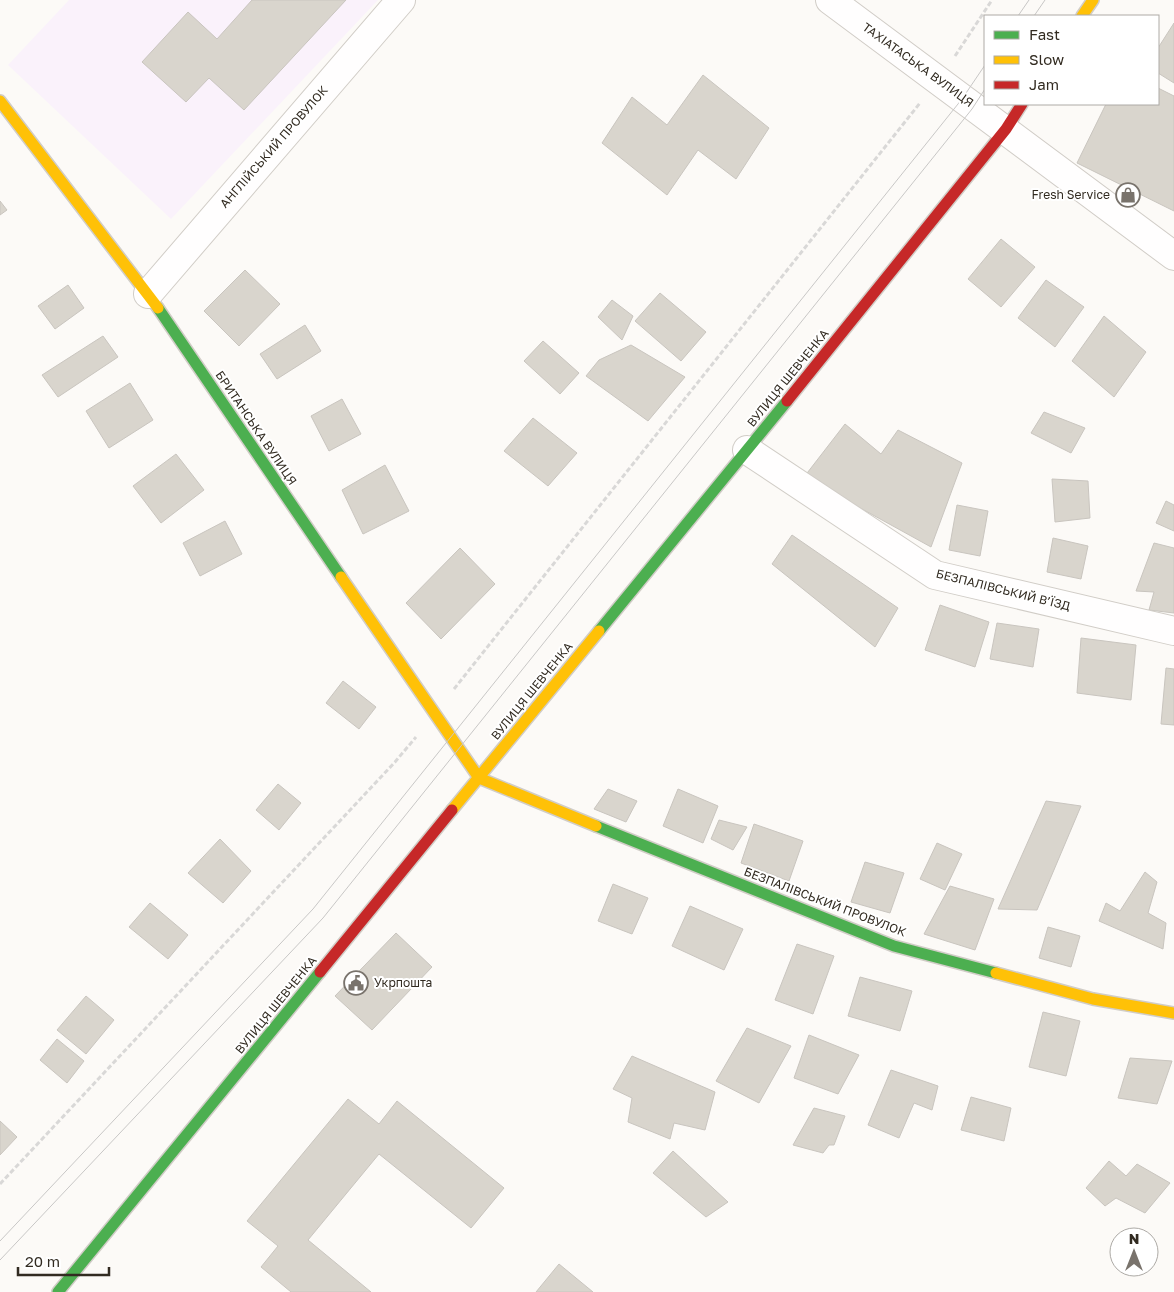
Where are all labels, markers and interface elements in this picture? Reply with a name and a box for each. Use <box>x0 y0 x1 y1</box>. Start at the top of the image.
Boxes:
legend <box>984 15 1159 105</box>
street label: ТАХІАТАСЬКА ВУЛИЦЯ <box>860 19 977 110</box>
text: Fast <box>1029 25 1060 43</box>
text: Slow <box>1029 50 1064 68</box>
text: Jam <box>1029 75 1059 93</box>
street label: АНГЛІЙСЬКИЙ ПРОВУЛОК <box>216 82 331 211</box>
shop icon: Fresh Service <box>1115 182 1141 208</box>
place label: Fresh Service <box>1031 187 1110 202</box>
street label: ВУЛИЦЯ ШЕВЧЕНКА <box>744 326 832 430</box>
street label: БРИТАНСЬКА ВУЛИЦЯ <box>213 368 300 488</box>
street label: БЕЗПАЛІВСЬКИЙ В’ЇЗД <box>934 566 1072 614</box>
street label: ВУЛИЦЯ ШЕВЧЕНКА <box>488 639 576 743</box>
street label: БЕЗПАЛІВСЬКИЙ ПРОВУЛОК <box>742 864 909 940</box>
street label: ВУЛИЦЯ ШЕВЧЕНКА <box>232 953 320 1057</box>
public building icon: Укрпошта <box>343 970 369 996</box>
place label: Укрпошта <box>374 975 432 990</box>
north arrow <box>1109 1227 1159 1277</box>
text: N <box>1129 1230 1139 1247</box>
scale bar <box>18 1244 109 1276</box>
text: 20 m <box>25 1252 60 1270</box>

